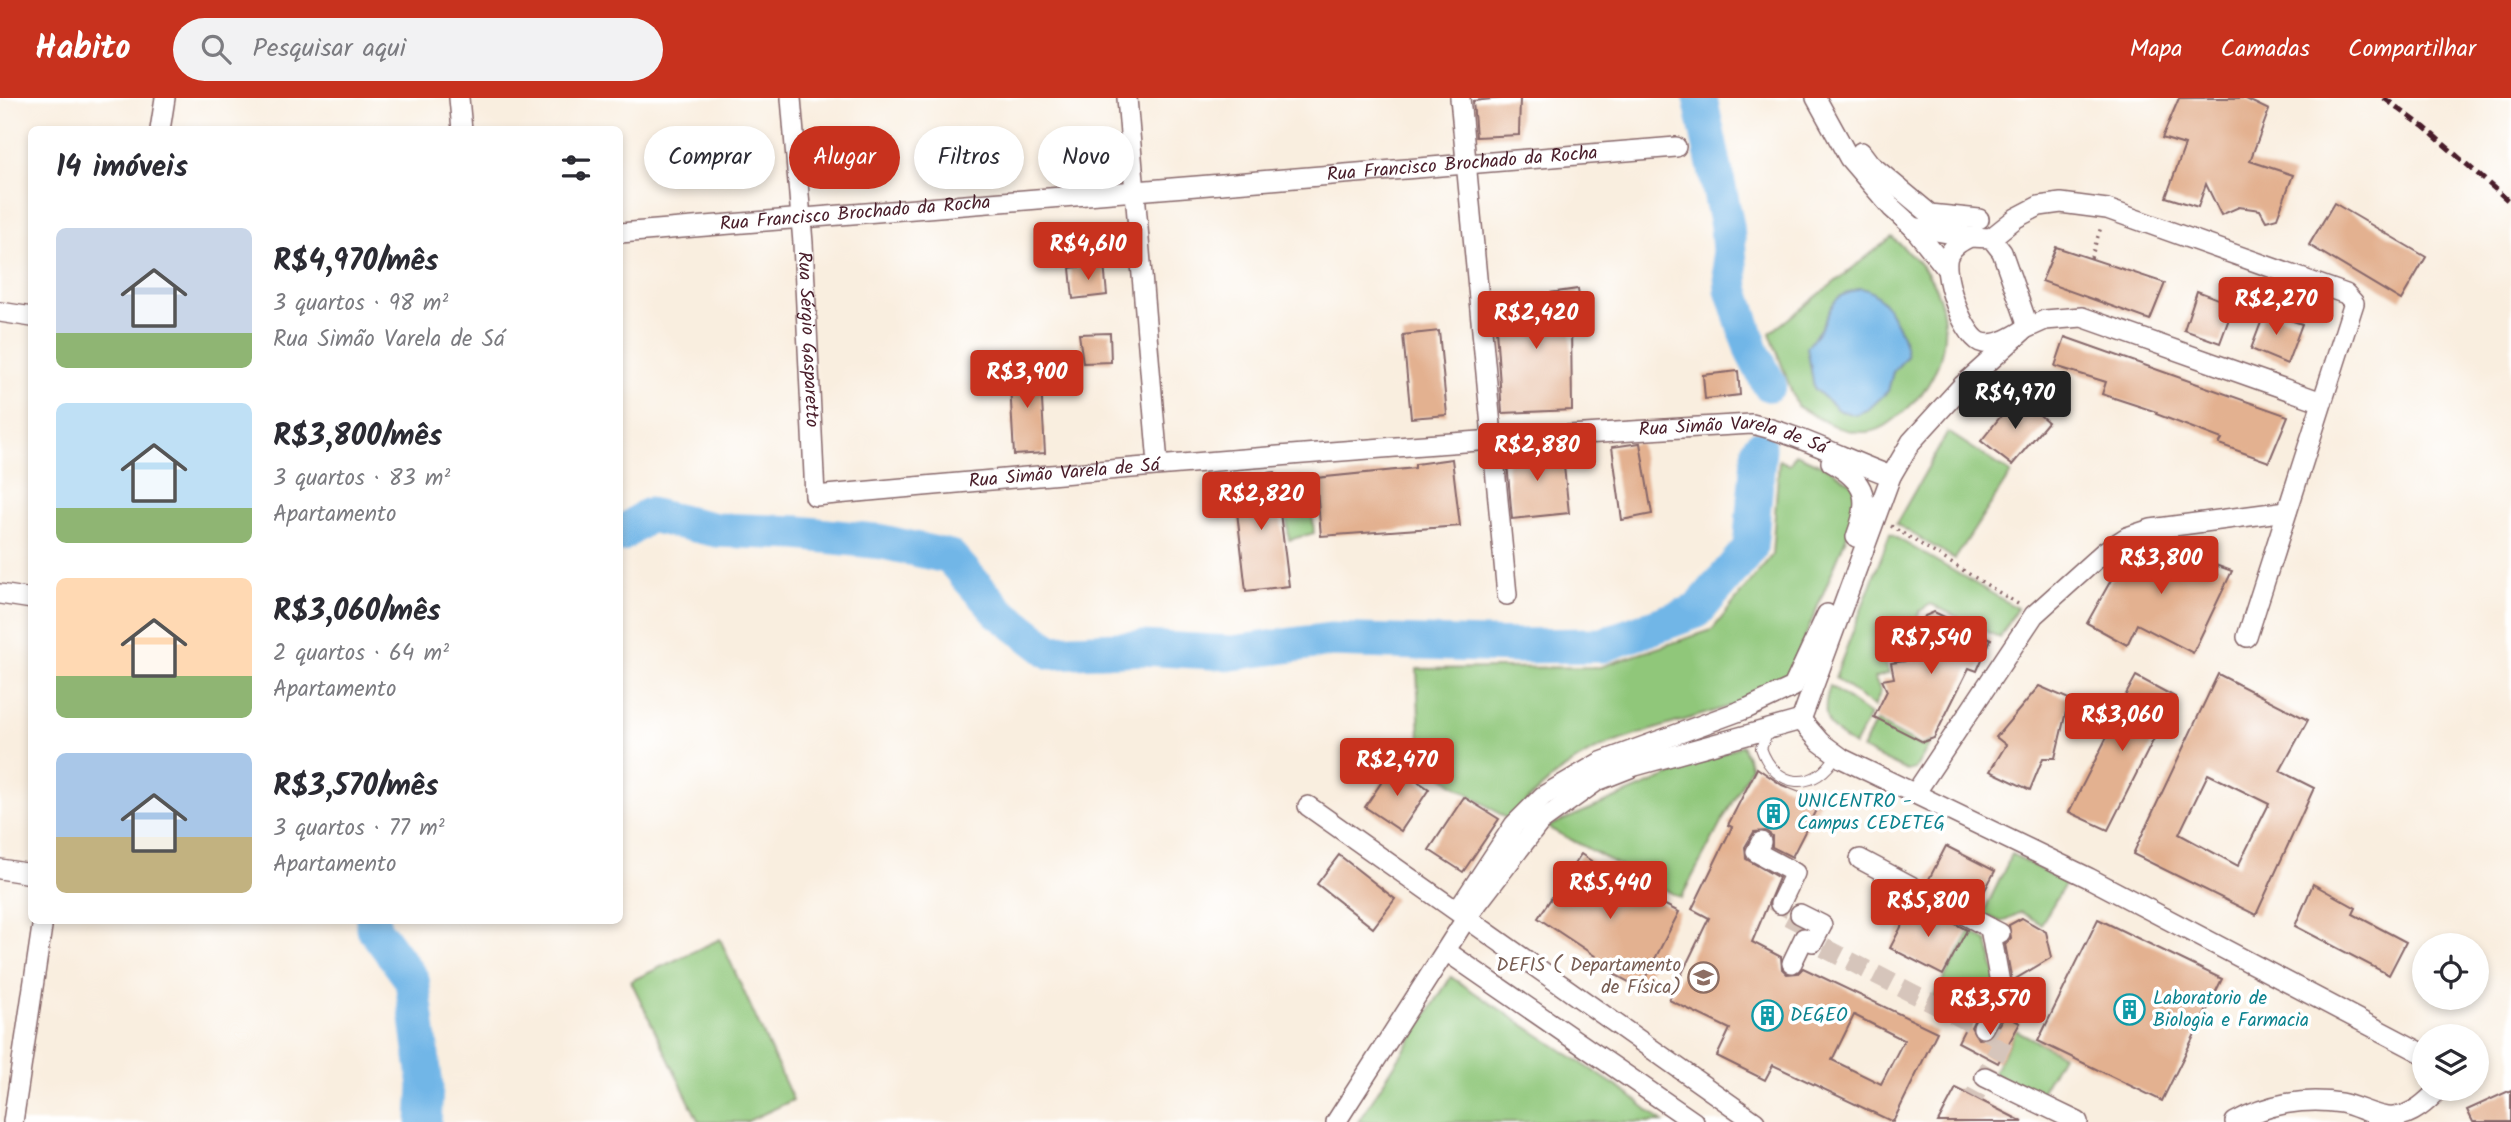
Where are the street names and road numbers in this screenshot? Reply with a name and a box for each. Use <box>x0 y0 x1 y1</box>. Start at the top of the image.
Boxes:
street label: Rua Francisco Brochado da Rocha <box>1326 138 1599 190</box>
street label: Rua Francisco Brochado da Rocha <box>719 188 992 240</box>
street label: Rua Sérgio Gasparetto <box>788 251 827 428</box>
street label: Rua Simão Varela de Sá <box>1638 409 1834 464</box>
street label: Rua Simão Varela de Sá <box>968 450 1163 497</box>

